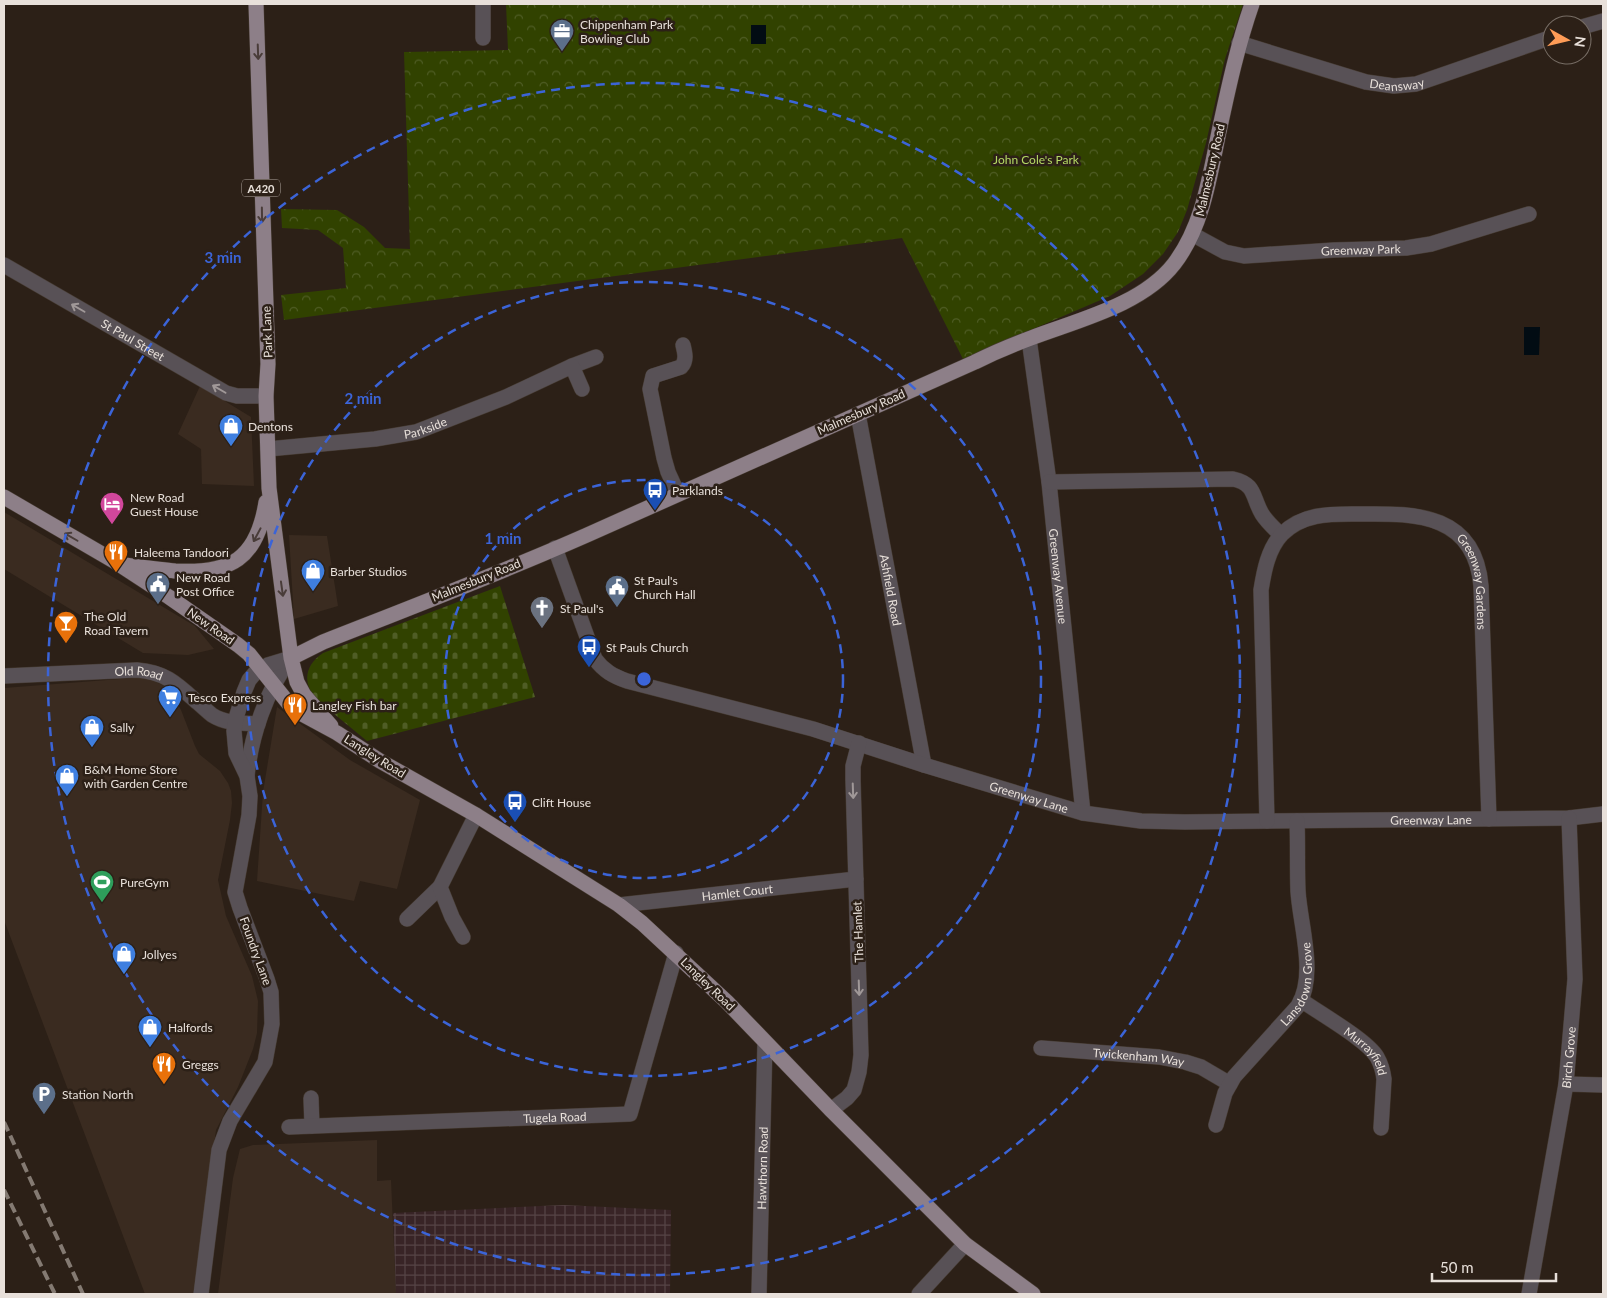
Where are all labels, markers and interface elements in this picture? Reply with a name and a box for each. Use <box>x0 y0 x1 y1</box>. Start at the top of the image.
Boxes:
north arrow <box>1542 15 1592 65</box>
place label: Chippenham Park Bowling Club <box>580 17 674 46</box>
office icon: Chippenham Park Bowling Club <box>549 18 575 52</box>
text: N <box>1571 35 1590 48</box>
one-way arrow <box>253 44 263 60</box>
street label: Deansway <box>1369 74 1427 94</box>
street label: Malmesbury Road <box>1192 122 1228 218</box>
park label: John Cole's Park <box>993 152 1080 167</box>
road number: A420 <box>242 180 280 197</box>
one-way arrow <box>257 206 267 223</box>
street label: Greenway Park <box>1320 241 1402 258</box>
text: 3 min <box>204 248 242 266</box>
one-way arrow <box>72 302 86 312</box>
street label: Park Lane <box>259 306 275 358</box>
street label: St Paul Street <box>99 315 168 364</box>
one-way arrow <box>213 383 227 393</box>
street label: Malmesbury Road <box>815 386 907 438</box>
text: 2 min <box>344 389 382 407</box>
shop icon: Dentons <box>218 413 244 447</box>
street label: Parkside <box>403 413 449 441</box>
place label: Dentons <box>248 419 293 434</box>
bus stop icon: Parklands <box>642 477 668 511</box>
place label: Parklands <box>672 483 723 498</box>
place label: New Road Guest House <box>130 490 198 519</box>
hotel icon: New Road Guest House <box>99 491 125 525</box>
one-way arrow <box>252 527 261 542</box>
street label: Greenway Avenue <box>1046 528 1071 624</box>
text: 1 min <box>484 529 522 547</box>
street label: Greenway Gardens <box>1454 530 1490 630</box>
one-way arrow <box>64 532 79 542</box>
restaurant icon: Haleema Tandoori <box>103 539 129 573</box>
place label: Haleema Tandoori <box>134 545 229 560</box>
street label: Ashfield Road <box>877 553 905 627</box>
street label: Malmesbury Road <box>429 555 523 605</box>
shop icon: Barber Studios <box>300 558 326 592</box>
place label: Barber Studios <box>330 564 407 579</box>
place label: New Road Post Office <box>176 570 234 599</box>
public building icon: New Road Post Office <box>145 571 171 605</box>
place label: St Paul's Church Hall <box>634 573 696 602</box>
public building icon: St Paul's Church Hall <box>604 574 630 608</box>
one-way arrow <box>277 580 287 596</box>
church icon: St Paul's <box>529 595 555 629</box>
place label: St Paul's <box>560 601 604 616</box>
street label: New Road <box>185 604 237 648</box>
place label: The Old Road Tavern <box>84 609 148 638</box>
bar icon: The Old Road Tavern <box>53 610 79 644</box>
bus stop icon: St Pauls Church <box>576 634 602 668</box>
place label: St Pauls Church <box>606 640 688 655</box>
street label: Old Road <box>114 662 165 683</box>
centre of rings <box>635 670 653 688</box>
supermarket icon: Tesco Express <box>157 684 183 718</box>
place label: Tesco Express <box>188 690 261 705</box>
restaurant icon: Langley Fish bar <box>282 692 308 726</box>
place label: Langley Fish bar <box>312 698 397 713</box>
shop icon: Sally <box>79 714 105 748</box>
place label: Sally <box>110 720 135 735</box>
street label: Langley Road <box>341 731 409 781</box>
place label: B&M Home Store with Garden Centre <box>84 762 188 791</box>
shop icon: B&M Home Store with Garden Centre <box>54 763 80 797</box>
street label: Greenway Lane <box>988 778 1070 816</box>
one-way arrow <box>848 782 858 799</box>
bus stop icon: Clift House <box>502 789 528 823</box>
place label: Clift House <box>532 795 591 810</box>
street label: Greenway Lane <box>1390 812 1472 827</box>
sports icon: PureGym <box>89 869 115 903</box>
place label: PureGym <box>120 875 169 890</box>
street label: Hamlet Court <box>701 881 774 903</box>
street label: The Hamlet <box>849 900 867 963</box>
street label: Foundry Lane <box>237 915 275 987</box>
shop icon: Jollyes <box>111 941 137 975</box>
street label: Lansdown Grove <box>1277 942 1314 1028</box>
place label: Jollyes <box>142 947 177 962</box>
street label: Langley Road <box>678 954 738 1014</box>
one-way arrow <box>855 980 864 996</box>
shop icon: Halfords <box>137 1014 163 1048</box>
place label: Halfords <box>168 1020 213 1035</box>
street label: Murrayfield <box>1341 1023 1391 1077</box>
street label: Birch Grove <box>1558 1026 1578 1089</box>
street label: Twickenham Way <box>1092 1044 1186 1069</box>
restaurant icon: Greggs <box>151 1051 177 1085</box>
place label: Greggs <box>182 1057 219 1072</box>
parking icon: Station North <box>31 1081 57 1115</box>
place label: Station North <box>62 1087 134 1102</box>
street label: Tugela Road <box>523 1108 587 1126</box>
street label: Hawthorn Road <box>754 1126 770 1210</box>
scale bar <box>1432 1250 1556 1282</box>
text: 50 m <box>1440 1258 1474 1276</box>

